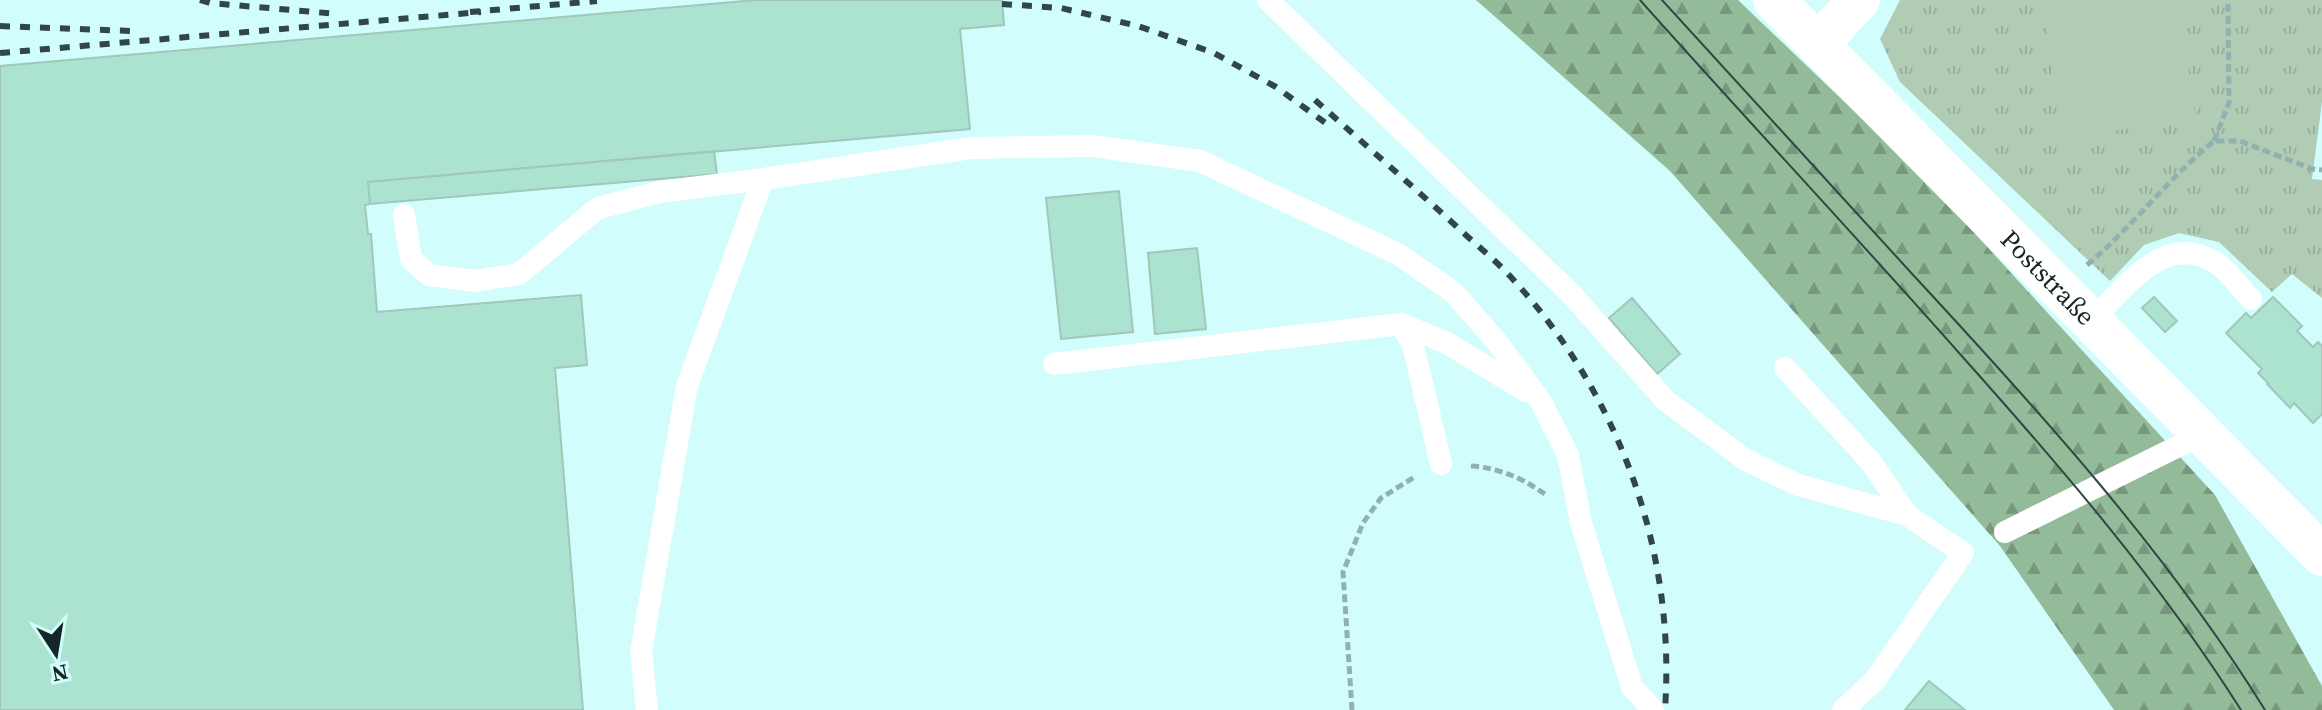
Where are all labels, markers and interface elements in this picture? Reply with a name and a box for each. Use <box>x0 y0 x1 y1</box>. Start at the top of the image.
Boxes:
street label: Poststraße <box>1993 222 2103 333</box>
north arrow <box>16 614 96 694</box>
text: N <box>49 657 71 690</box>

